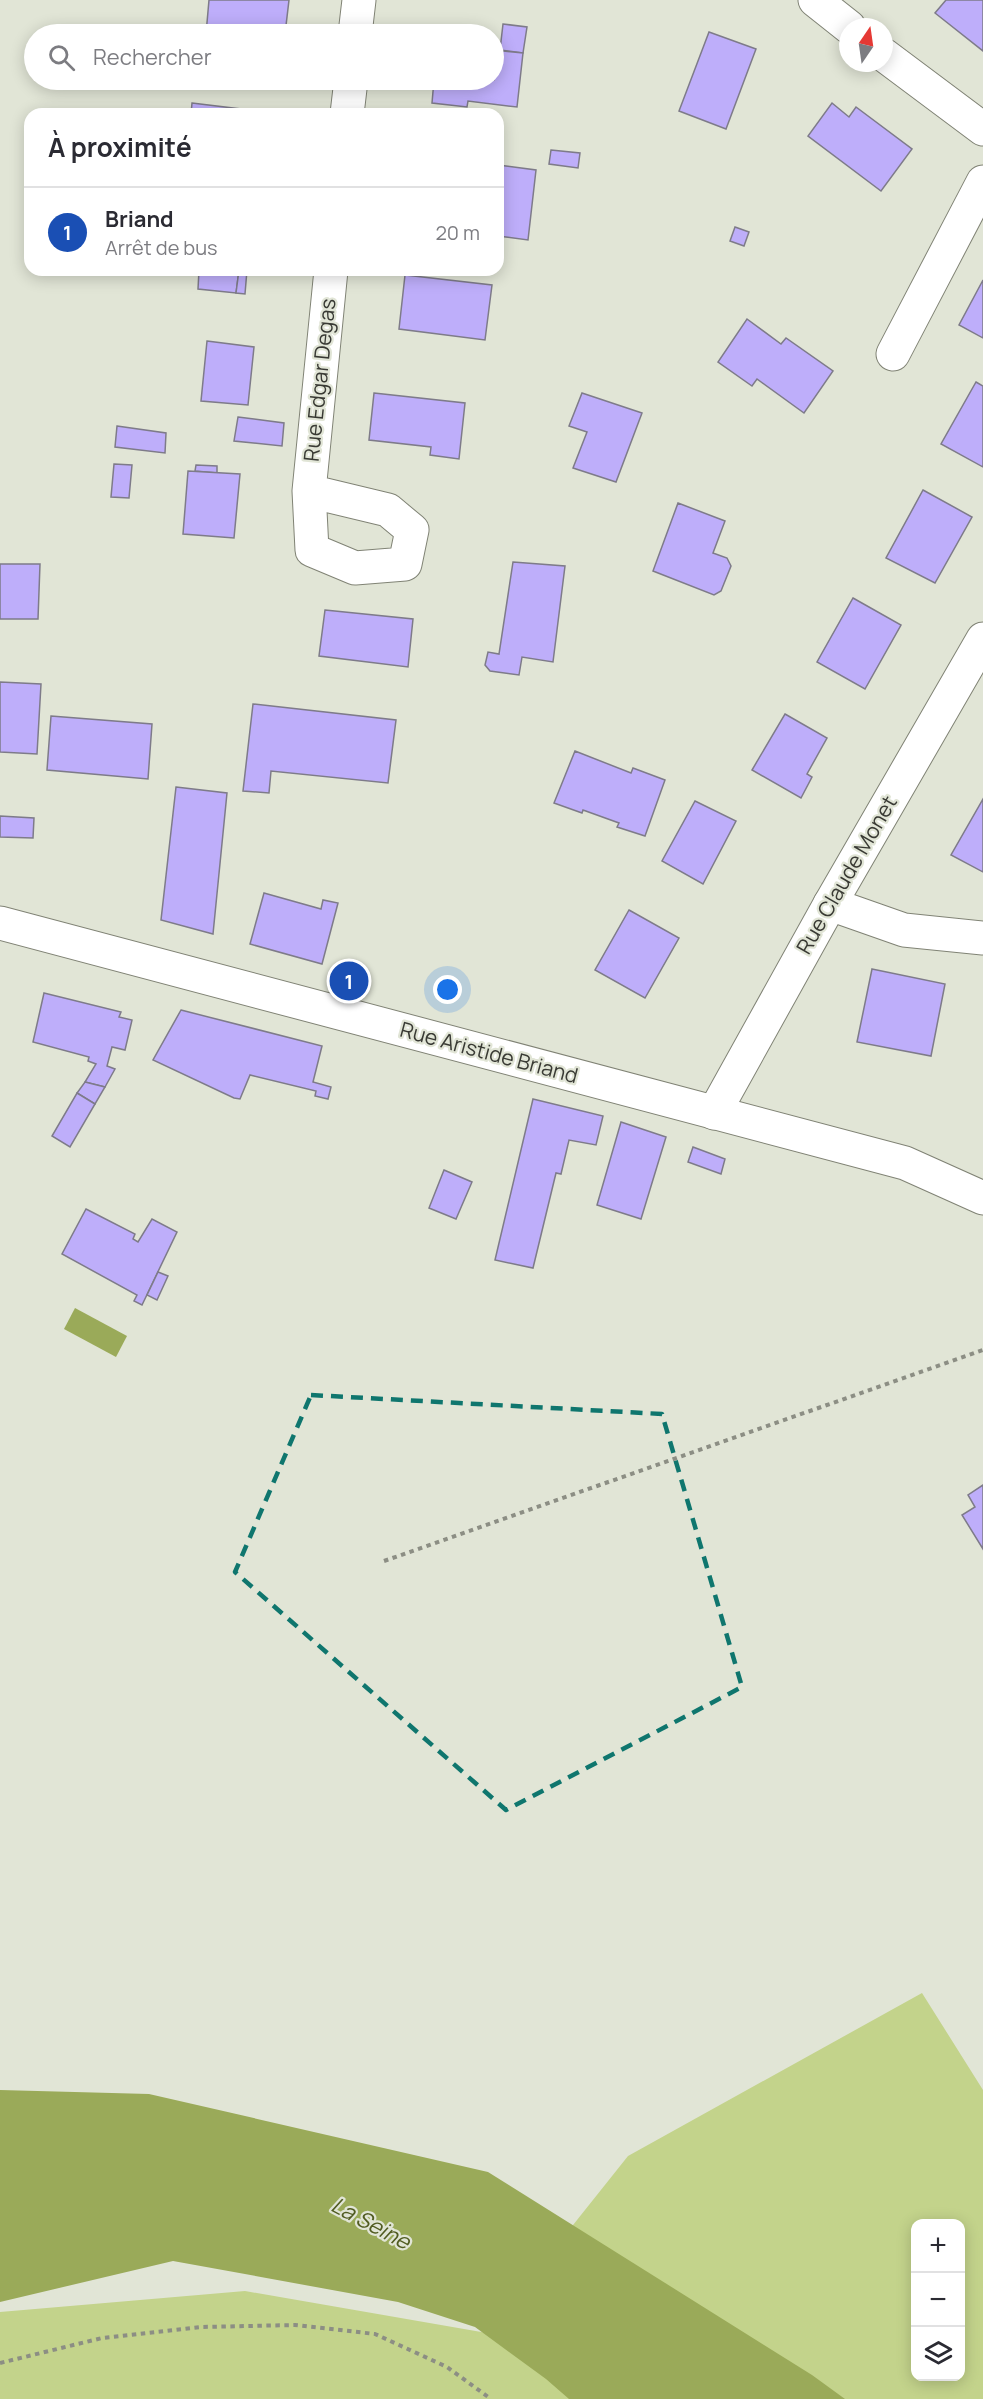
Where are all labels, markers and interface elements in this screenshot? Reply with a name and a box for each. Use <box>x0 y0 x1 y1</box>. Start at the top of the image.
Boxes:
north arrow <box>839 18 893 72</box>
search box <box>24 24 504 90</box>
icon: search <box>45 41 78 74</box>
text: Rechercher <box>93 42 212 72</box>
text: À proximité <box>48 129 192 165</box>
text: Briand <box>105 204 174 234</box>
text: 1 <box>63 219 72 246</box>
text: 20 m <box>435 219 480 246</box>
text: Arrêt de bus <box>105 234 218 261</box>
street label: Rue Edgar Degas <box>297 297 341 463</box>
street label: Rue Claude Monet <box>789 790 903 959</box>
pin: 1 <box>330 958 368 1004</box>
your location <box>433 975 462 1004</box>
street label: Rue Aristide Briand <box>397 1015 581 1089</box>
water label: La Seine <box>326 2190 417 2257</box>
map controls <box>911 2219 965 2381</box>
button: + <box>911 2219 965 2273</box>
button: − <box>911 2273 965 2327</box>
button: layers <box>911 2327 965 2381</box>

